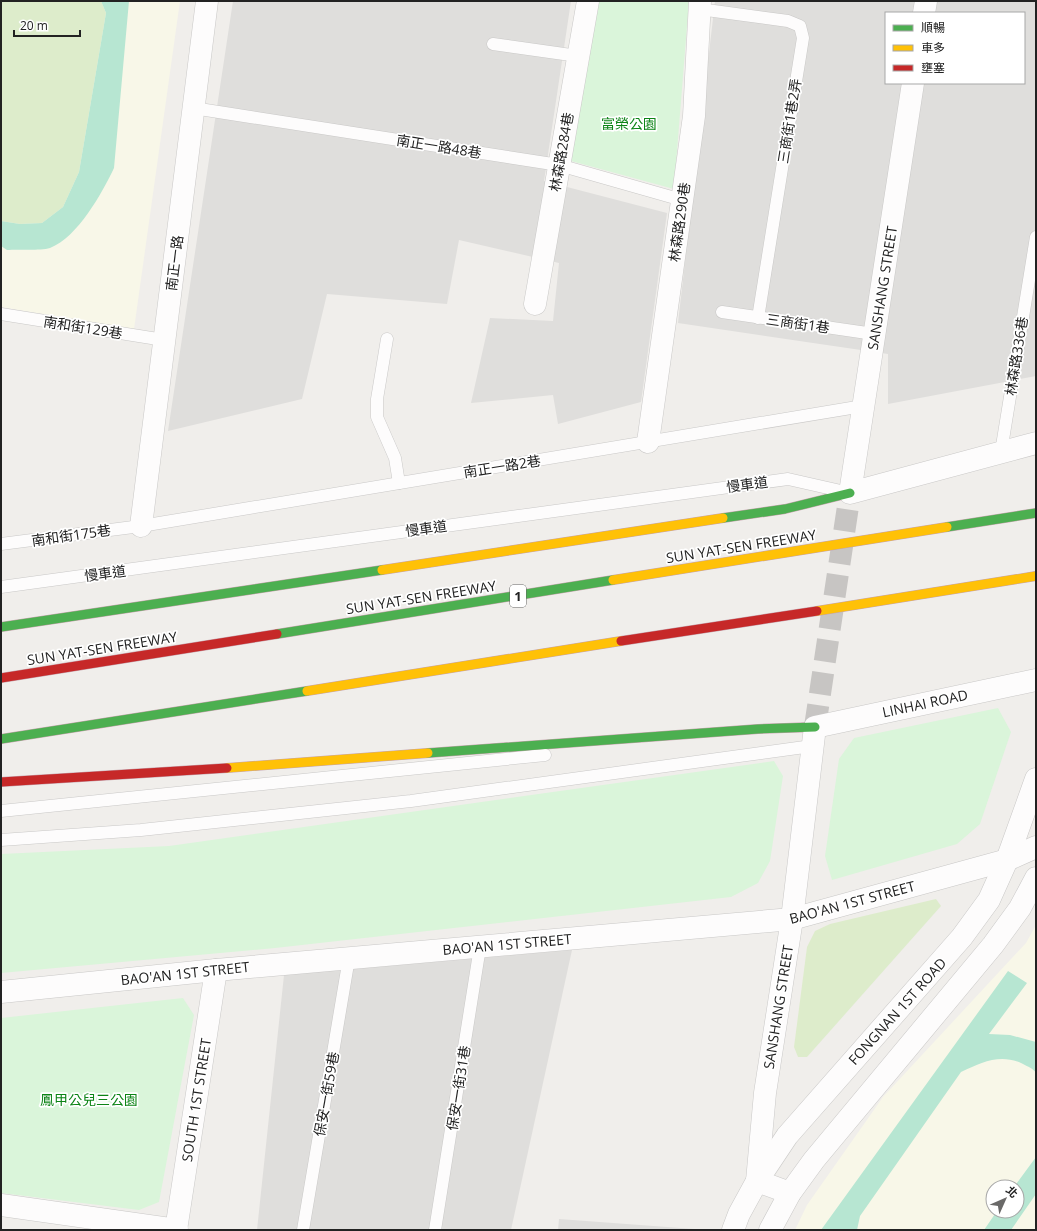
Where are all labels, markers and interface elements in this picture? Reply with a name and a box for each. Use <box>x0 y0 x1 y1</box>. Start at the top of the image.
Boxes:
scale bar <box>14 12 80 38</box>
legend <box>885 12 1025 84</box>
text: 20 m <box>20 17 48 34</box>
text: 順暢 <box>921 19 945 36</box>
text: 車多 <box>921 39 945 56</box>
text: 壅塞 <box>921 59 945 76</box>
street label: 三商街1巷2弄 <box>773 77 805 165</box>
street label: 林森路284巷 <box>545 111 577 193</box>
park label: 富榮公園 <box>601 114 657 133</box>
street label: 南正一路48巷 <box>395 130 483 162</box>
street label: 林森路290巷 <box>664 181 694 263</box>
street label: SANSHANG STREET <box>863 224 901 352</box>
street label: 南正一路 <box>161 234 187 292</box>
street label: 三商街1巷 <box>765 309 831 337</box>
street label: 南和街129巷 <box>42 311 124 343</box>
street label: 林森路336巷 <box>1000 315 1032 397</box>
street label: 南正一路2巷 <box>462 451 542 481</box>
street label: 慢車道 <box>725 472 769 496</box>
street label: 慢車道 <box>404 516 448 540</box>
street label: 南和街175巷 <box>30 520 112 550</box>
street label: SUN YAT-SEN FREEWAY <box>665 525 818 567</box>
street label: 慢車道 <box>83 561 127 585</box>
street label: SUN YAT-SEN FREEWAY <box>345 576 498 618</box>
road number: 1 <box>510 585 526 607</box>
street label: SUN YAT-SEN FREEWAY <box>26 627 179 669</box>
street label: LINHAI ROAD <box>880 685 970 721</box>
street label: BAO'AN 1ST STREET <box>787 876 917 928</box>
street label: BAO'AN 1ST STREET <box>442 929 572 959</box>
street label: SANSHANG STREET <box>759 943 797 1071</box>
street label: FONGNAN 1ST ROAD <box>844 953 950 1069</box>
street label: BAO'AN 1ST STREET <box>120 957 251 989</box>
street label: SOUTH 1ST STREET <box>177 1037 215 1163</box>
street label: 保安一街31巷 <box>442 1044 474 1132</box>
street label: 保安一街59巷 <box>309 1050 343 1138</box>
park label: 鳳甲公兒三公園 <box>40 1090 138 1109</box>
north arrow <box>985 1179 1025 1219</box>
text: 北 <box>1003 1182 1022 1201</box>

